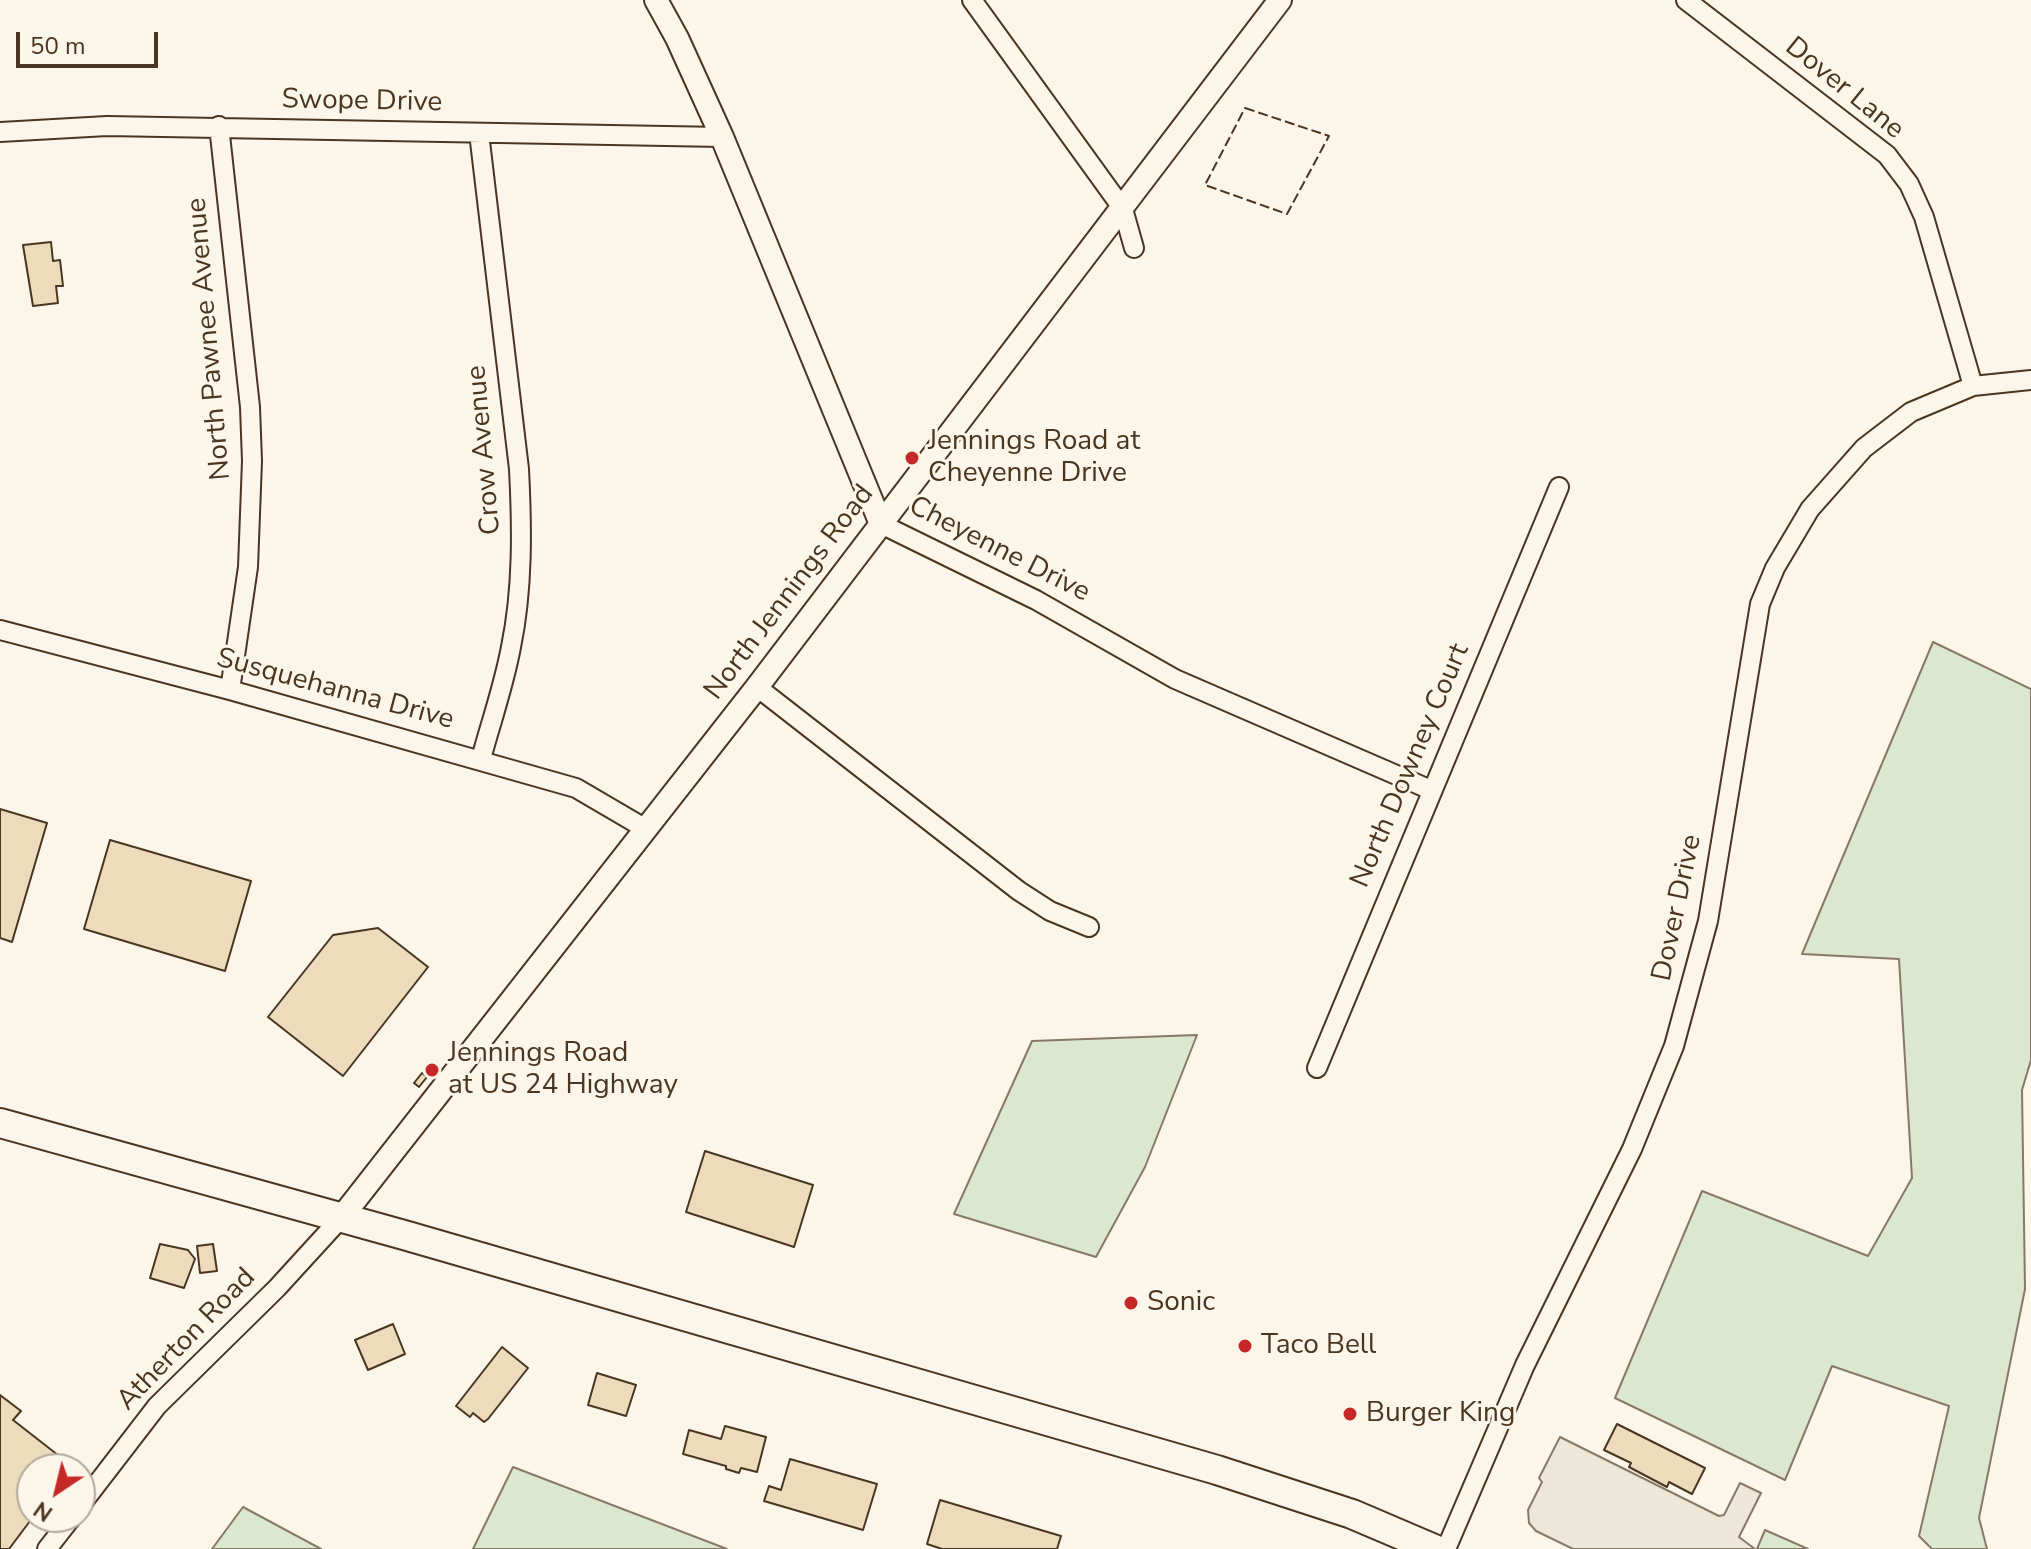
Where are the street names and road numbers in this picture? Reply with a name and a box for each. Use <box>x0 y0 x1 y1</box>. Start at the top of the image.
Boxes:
street label: Dover Lane <box>1778 31 1910 147</box>
street label: Swope Drive <box>281 84 443 120</box>
street label: North Pawnee Avenue <box>181 196 239 482</box>
street label: Crow Avenue <box>461 364 509 536</box>
street label: North Jennings Road <box>698 479 882 707</box>
street label: Cheyenne Drive <box>903 490 1095 610</box>
street label: North Downey Court <box>1344 639 1478 893</box>
street label: Susquehanna Drive <box>213 642 457 738</box>
street label: Dover Drive <box>1646 832 1710 984</box>
street label: Atherton Road <box>111 1262 263 1418</box>

